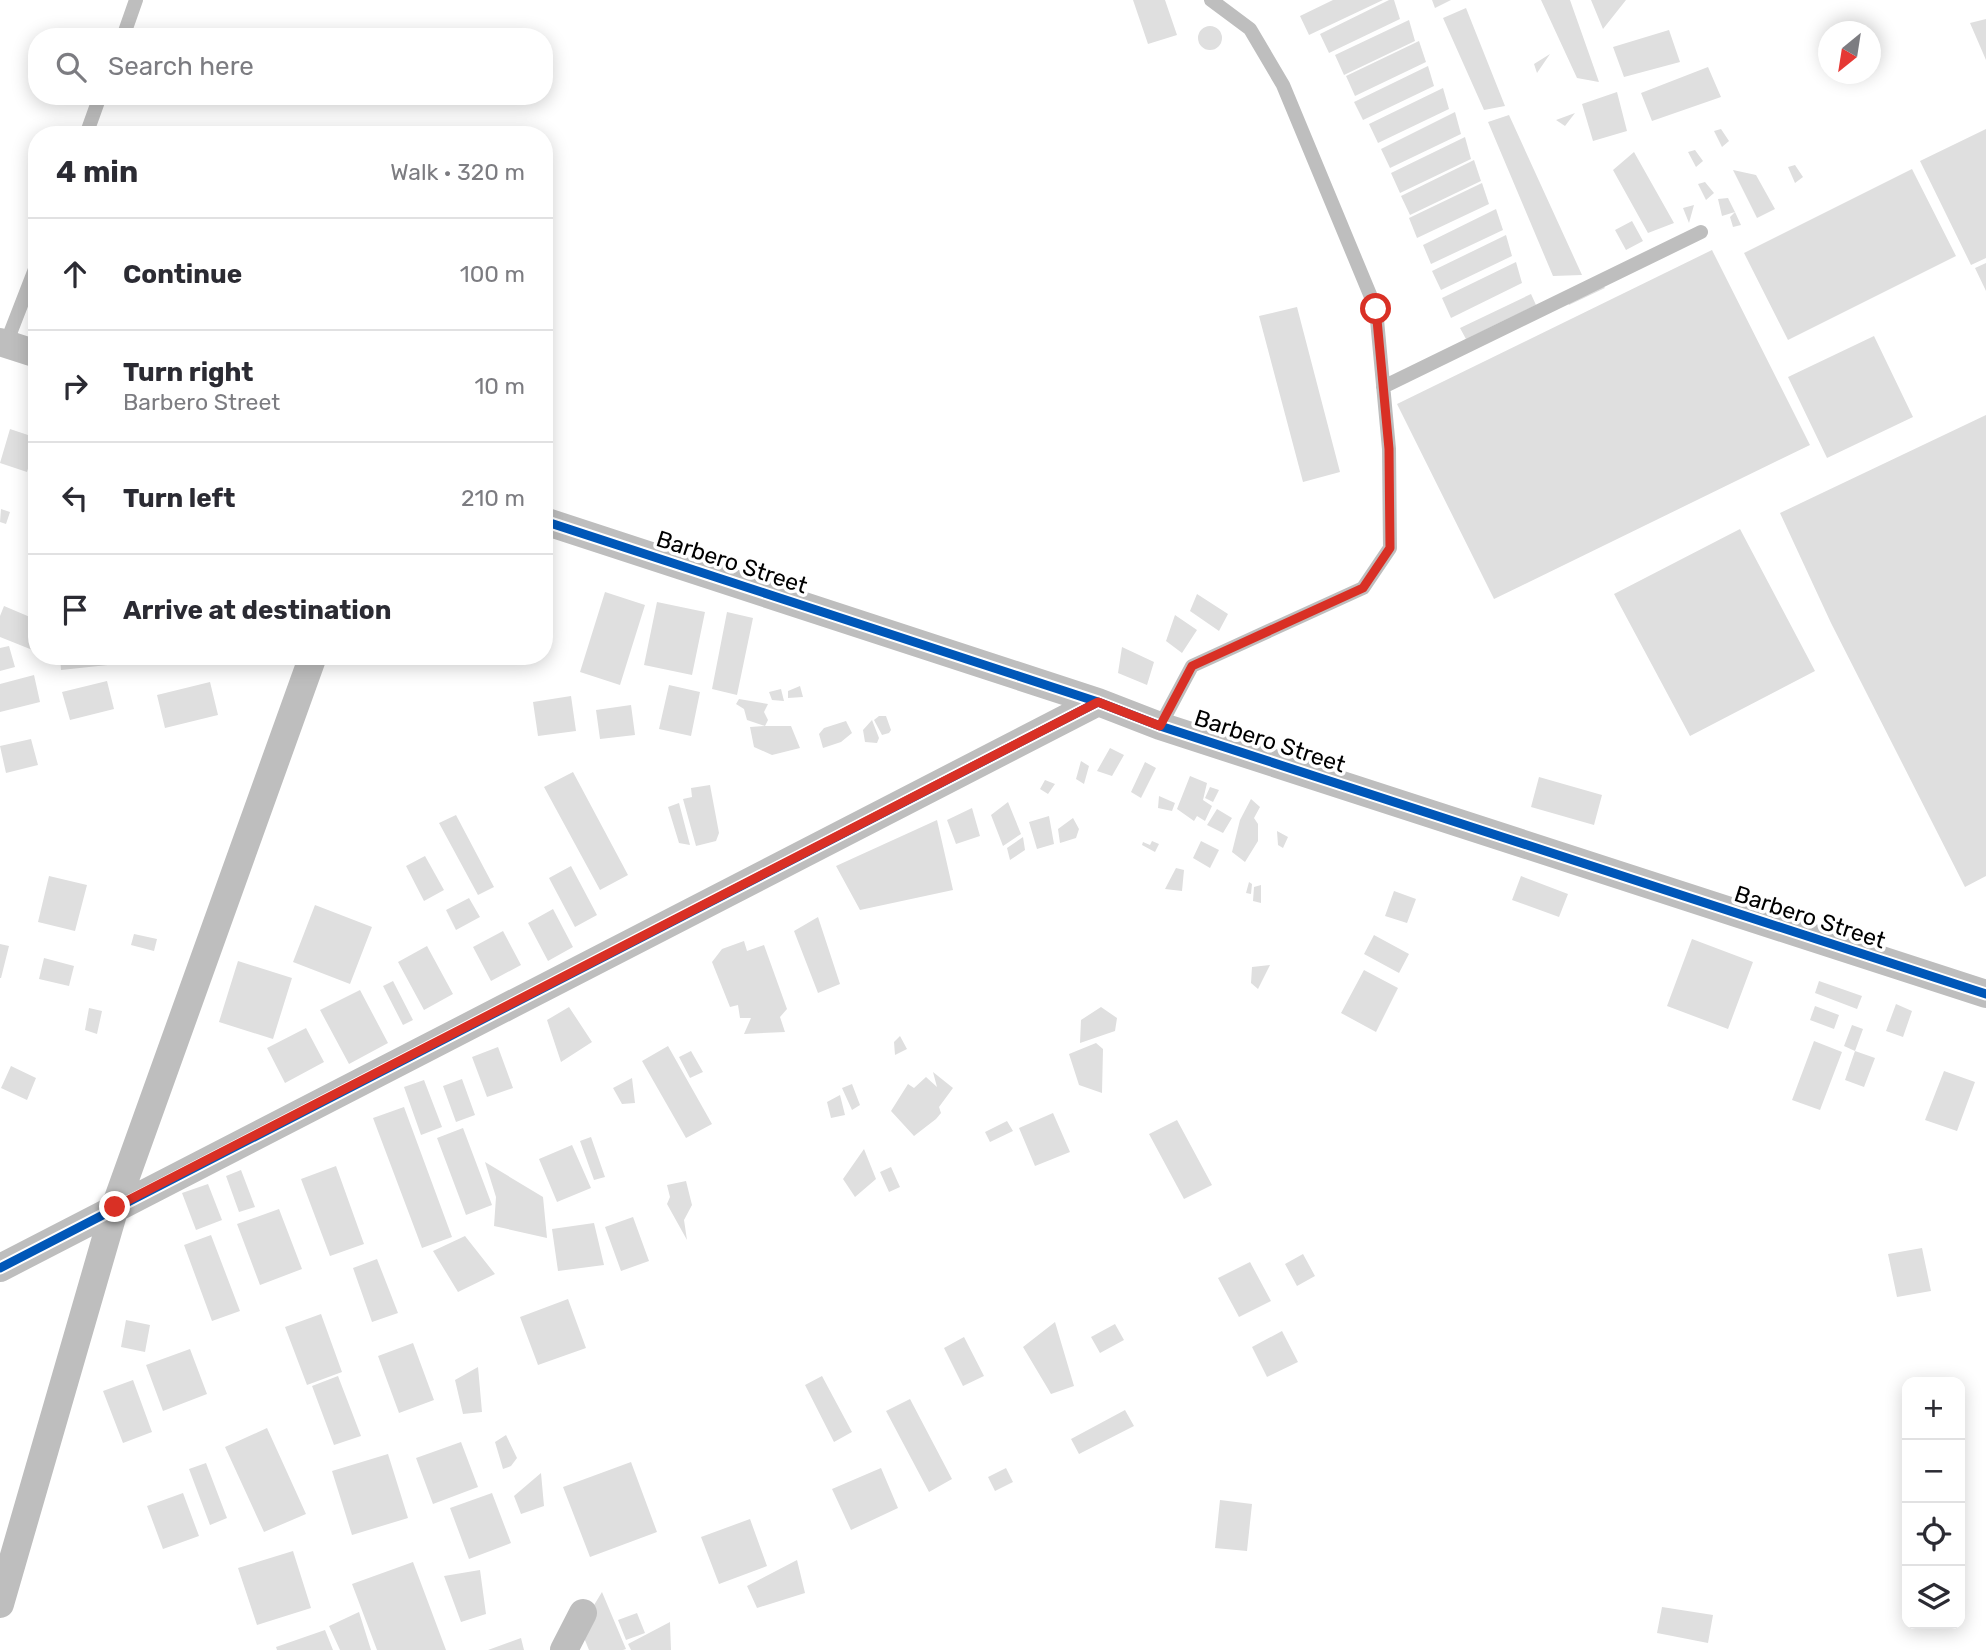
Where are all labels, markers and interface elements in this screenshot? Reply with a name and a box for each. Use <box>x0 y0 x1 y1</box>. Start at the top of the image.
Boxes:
north arrow <box>1818 21 1881 84</box>
search box <box>28 28 553 105</box>
icon: search <box>52 48 90 86</box>
text: Search here <box>108 51 254 82</box>
text: 4 min <box>56 154 138 190</box>
text: Walk · 320 m <box>390 158 525 186</box>
icon: ahead <box>56 255 94 293</box>
text: Continue <box>123 259 242 290</box>
text: 100 m <box>460 260 525 288</box>
route start <box>1360 293 1391 324</box>
text: Turn right <box>123 357 253 388</box>
icon: right <box>56 367 94 405</box>
text: 10 m <box>474 372 525 400</box>
text: Barbero Street <box>123 388 280 416</box>
icon: left <box>56 479 94 517</box>
text: Turn left <box>123 483 235 514</box>
text: 210 m <box>461 484 525 512</box>
street label: Barbero Street <box>653 524 811 600</box>
icon: arrive <box>56 591 94 629</box>
text: Arrive at destination <box>123 595 391 626</box>
street label: Barbero Street <box>1191 703 1349 779</box>
street label: Barbero Street <box>1731 879 1889 955</box>
route end <box>99 1191 130 1222</box>
map controls <box>1902 1377 1965 1629</box>
button: + <box>1902 1377 1965 1440</box>
button: − <box>1902 1440 1965 1503</box>
button: locate <box>1902 1503 1965 1566</box>
button: layers <box>1902 1566 1965 1629</box>

